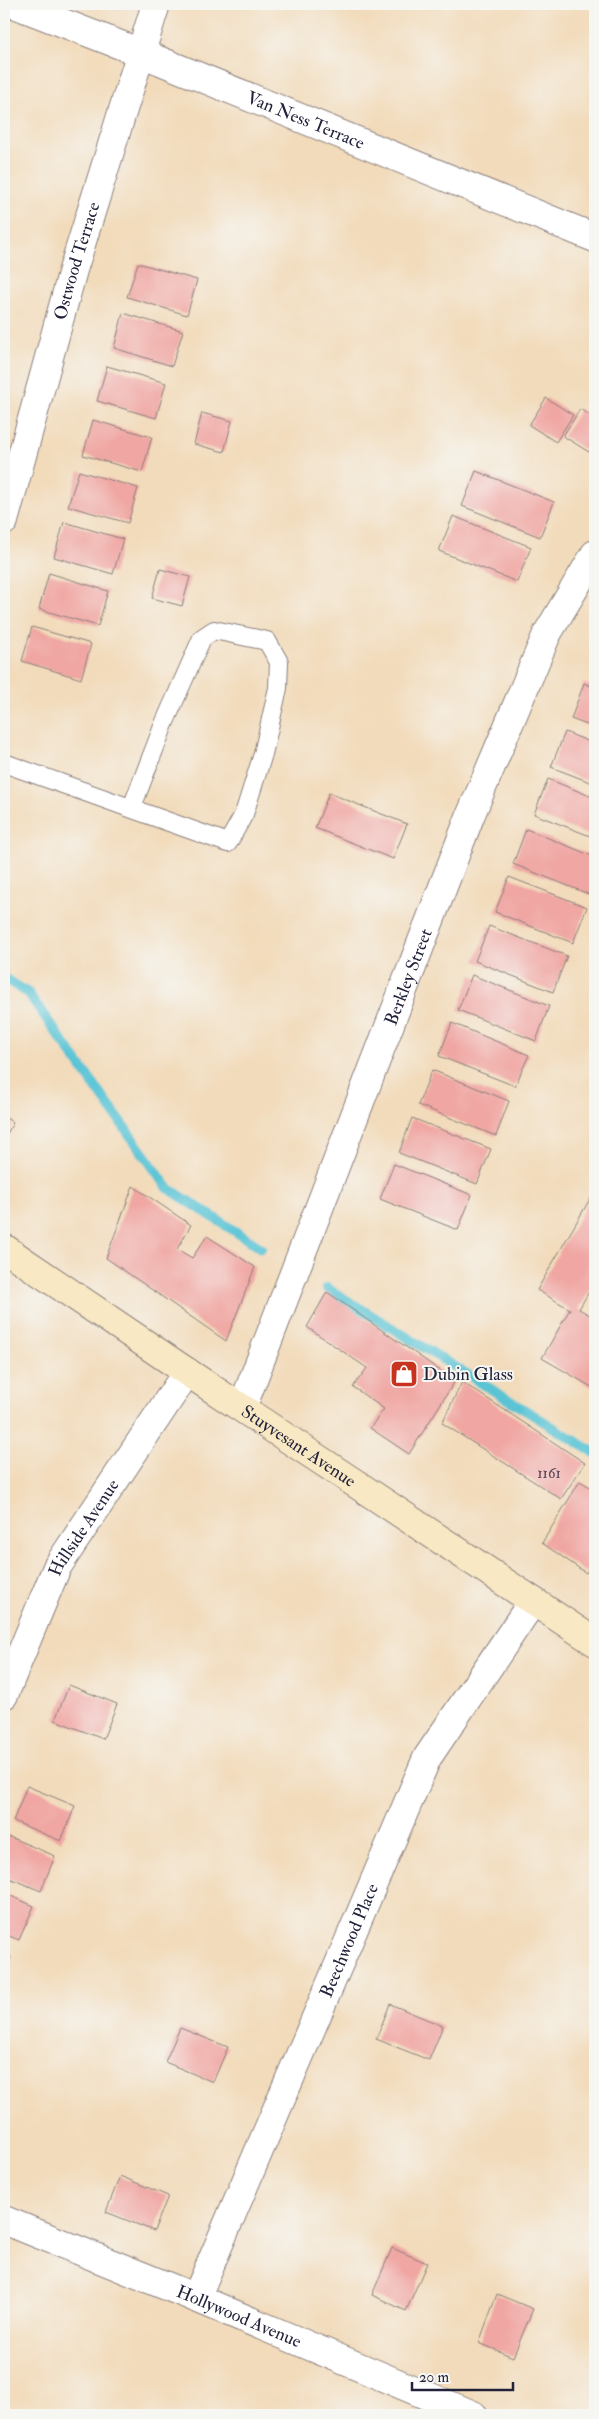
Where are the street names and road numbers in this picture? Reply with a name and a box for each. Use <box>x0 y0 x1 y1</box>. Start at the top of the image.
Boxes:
street label: Van Ness Terrace <box>243 86 369 155</box>
street label: Ostwood Terrace <box>48 199 105 322</box>
street label: Berkley Street <box>379 925 437 1029</box>
street label: Stuyvesant Avenue <box>237 1400 361 1492</box>
street label: Hillside Avenue <box>43 1474 124 1579</box>
street label: Beechwood Place <box>314 1879 384 2001</box>
street label: Hollywood Avenue <box>173 2280 305 2353</box>

